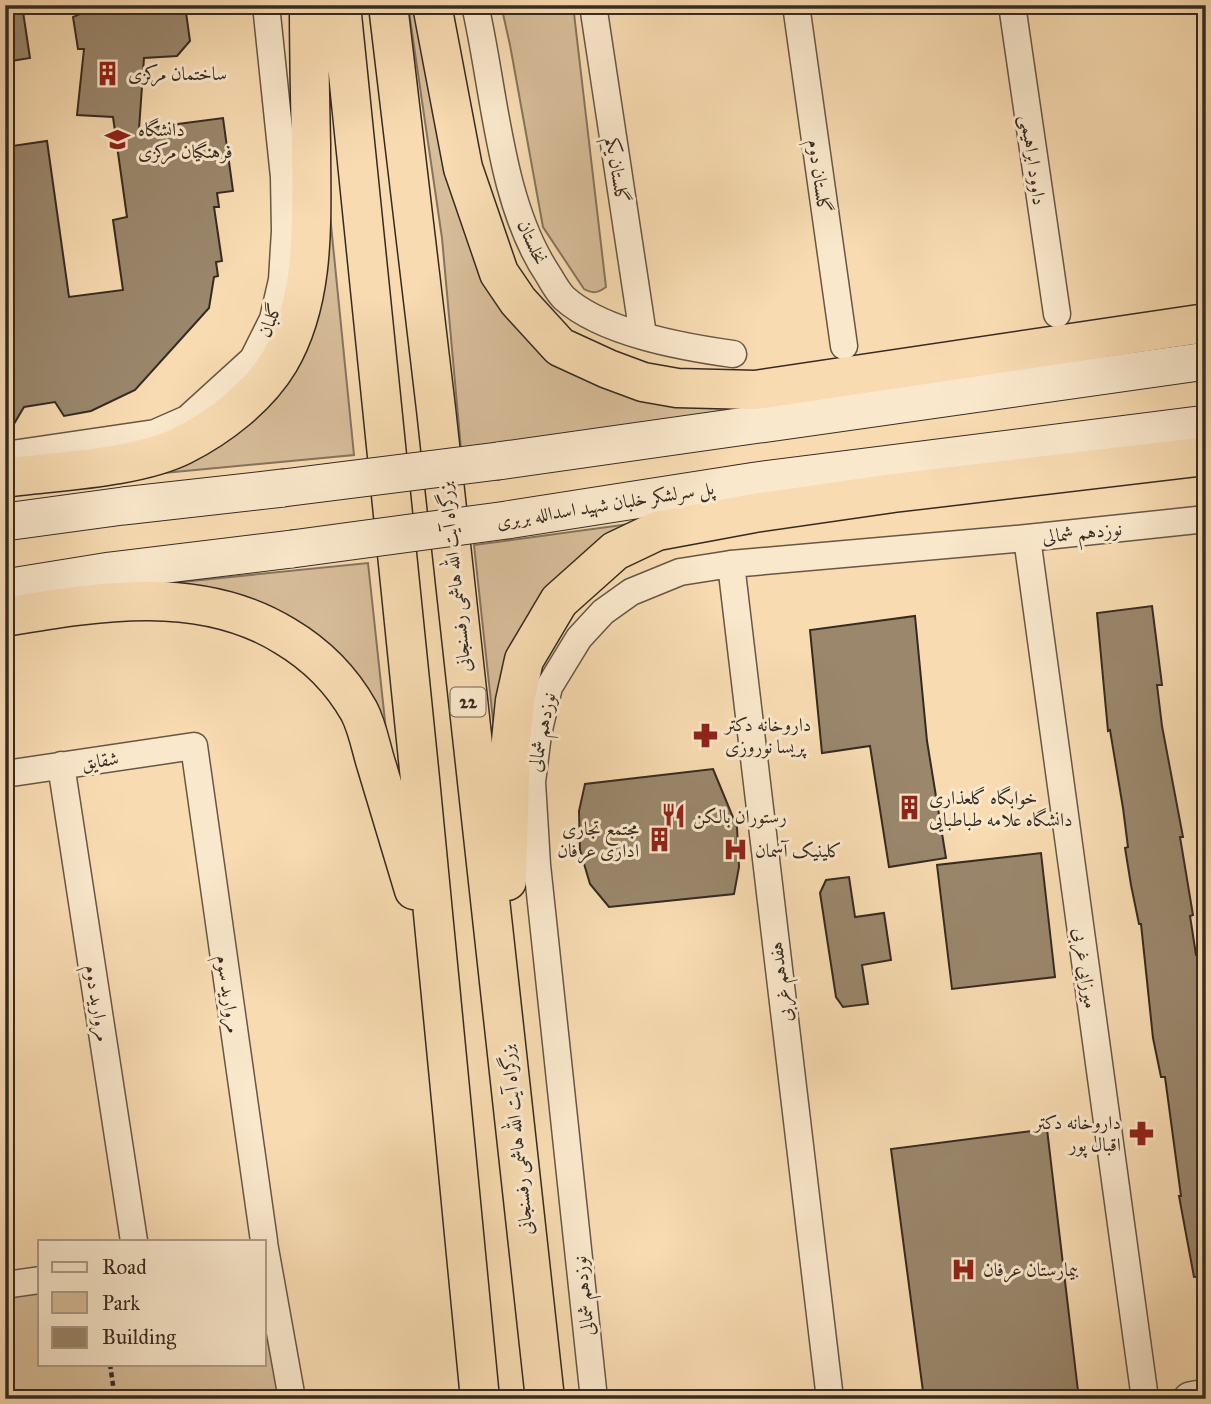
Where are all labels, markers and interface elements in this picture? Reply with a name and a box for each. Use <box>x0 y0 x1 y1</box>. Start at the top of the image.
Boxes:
building icon: ساختمان مرکزی <box>94 59 122 87</box>
place label: ساختمان مرکزی <box>128 62 227 87</box>
street label: داوود ابراهیمی <box>1014 113 1051 207</box>
place label: دانشگاه فرهنگیان مرکزی <box>138 117 233 165</box>
school or university icon: دانشگاه فرهنگیان مرکزی <box>104 126 132 154</box>
street label: گلستان یکم <box>595 136 634 206</box>
street label: گلستان دوم <box>798 138 836 215</box>
street label: نخلستان <box>513 216 553 268</box>
street label: گلبان <box>253 300 286 340</box>
street label: پل سرلشکر خلبان شهید اسدالله بربری <box>495 476 717 535</box>
street label: بزرگراه آیت الله هاشمی رفسنجانی <box>430 480 478 674</box>
street label: نوزدهم شمالی <box>1041 517 1124 555</box>
road number: 22 <box>450 688 486 716</box>
street label: نوزدهم شمالی <box>523 691 567 775</box>
place label: داروخانه دکتر پریسا نوروزی <box>723 713 811 759</box>
pharmacy icon: داروخانه دکتر پریسا نوروزی <box>691 721 719 749</box>
street label: شقایق <box>80 746 120 775</box>
place label: خوابگاه گلعذاری دانشگاه علامه طباطبایی <box>929 785 1073 833</box>
building icon: خوابگاه گلعذاری دانشگاه علامه طباطبایی <box>895 794 923 822</box>
restaurant icon: رستوران بالکن <box>659 802 687 830</box>
place label: رستوران بالکن <box>693 805 787 830</box>
place label: مجتمع تجاری اداری عرفان <box>557 817 639 864</box>
building icon: مجتمع تجاری اداری عرفان <box>645 825 673 853</box>
hospital icon: کلینیک آسمان <box>721 836 749 864</box>
place label: کلینیک آسمان <box>755 839 842 862</box>
street label: میرزایی غربی <box>1065 926 1103 1010</box>
street label: هفدهم غربی <box>764 939 804 1024</box>
street label: مروارید سوم <box>207 953 245 1035</box>
street label: مروارید دوم <box>75 963 115 1044</box>
street label: بزرگراه آیت الله هاشمی رفسنجانی <box>492 1043 540 1237</box>
place label: داروخانه دکتر اقبال پور <box>1033 1111 1121 1158</box>
pharmacy icon: داروخانه دکتر اقبال پور <box>1127 1119 1155 1147</box>
legend <box>38 1240 266 1366</box>
text: Road <box>102 1254 147 1280</box>
street label: نوزدهم شمالی <box>568 1254 606 1337</box>
hospital icon: بیمارستان عرفان <box>949 1255 977 1283</box>
place label: بیمارستان عرفان <box>983 1258 1078 1283</box>
text: Park <box>102 1290 140 1316</box>
text: Building <box>102 1324 176 1350</box>

